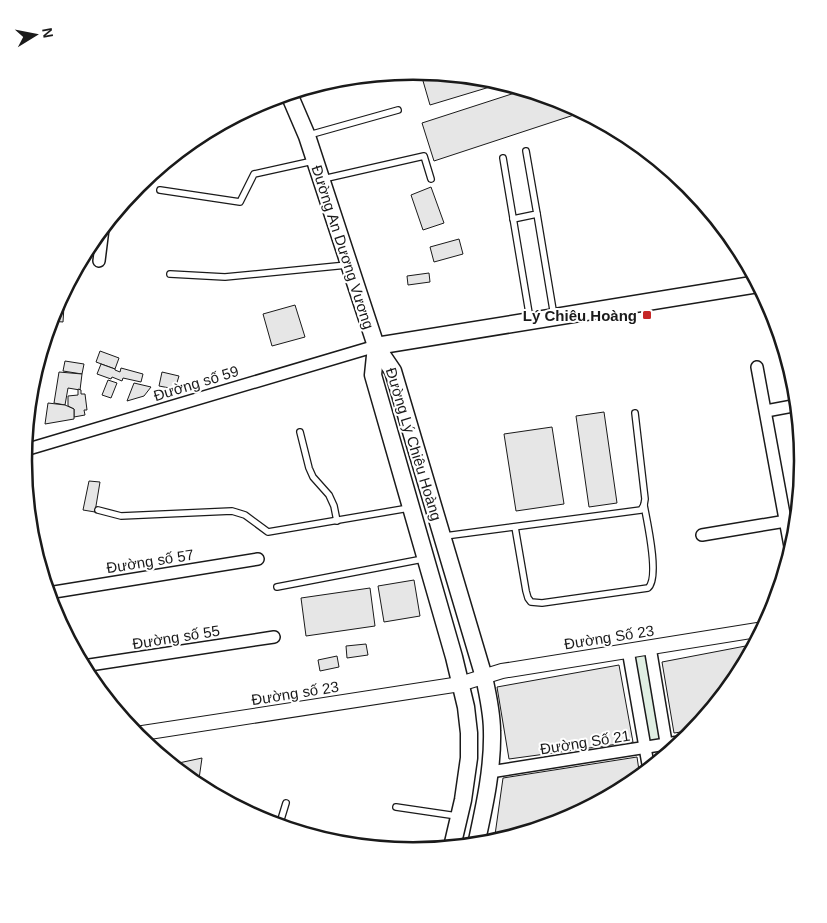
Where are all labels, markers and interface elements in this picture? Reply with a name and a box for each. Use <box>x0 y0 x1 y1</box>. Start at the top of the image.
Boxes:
north arrow <box>10 10 60 60</box>
text: N <box>39 26 57 39</box>
street label: Đường An Dương Vương <box>308 163 378 331</box>
place label: Lý Chiêu Hoàng <box>523 307 637 324</box>
marker: Lý Chiêu Hoàng <box>641 309 653 321</box>
street label: Đường số 59 <box>151 362 241 404</box>
street label: Đường Lý Chiêu Hoàng <box>383 365 445 523</box>
street label: Đường số 57 <box>105 546 195 576</box>
street label: Đường số 55 <box>131 622 221 652</box>
street label: Đường Số 23 <box>563 622 655 652</box>
street label: Đường số 23 <box>250 678 340 708</box>
street label: Đường Số 21 <box>539 727 631 757</box>

